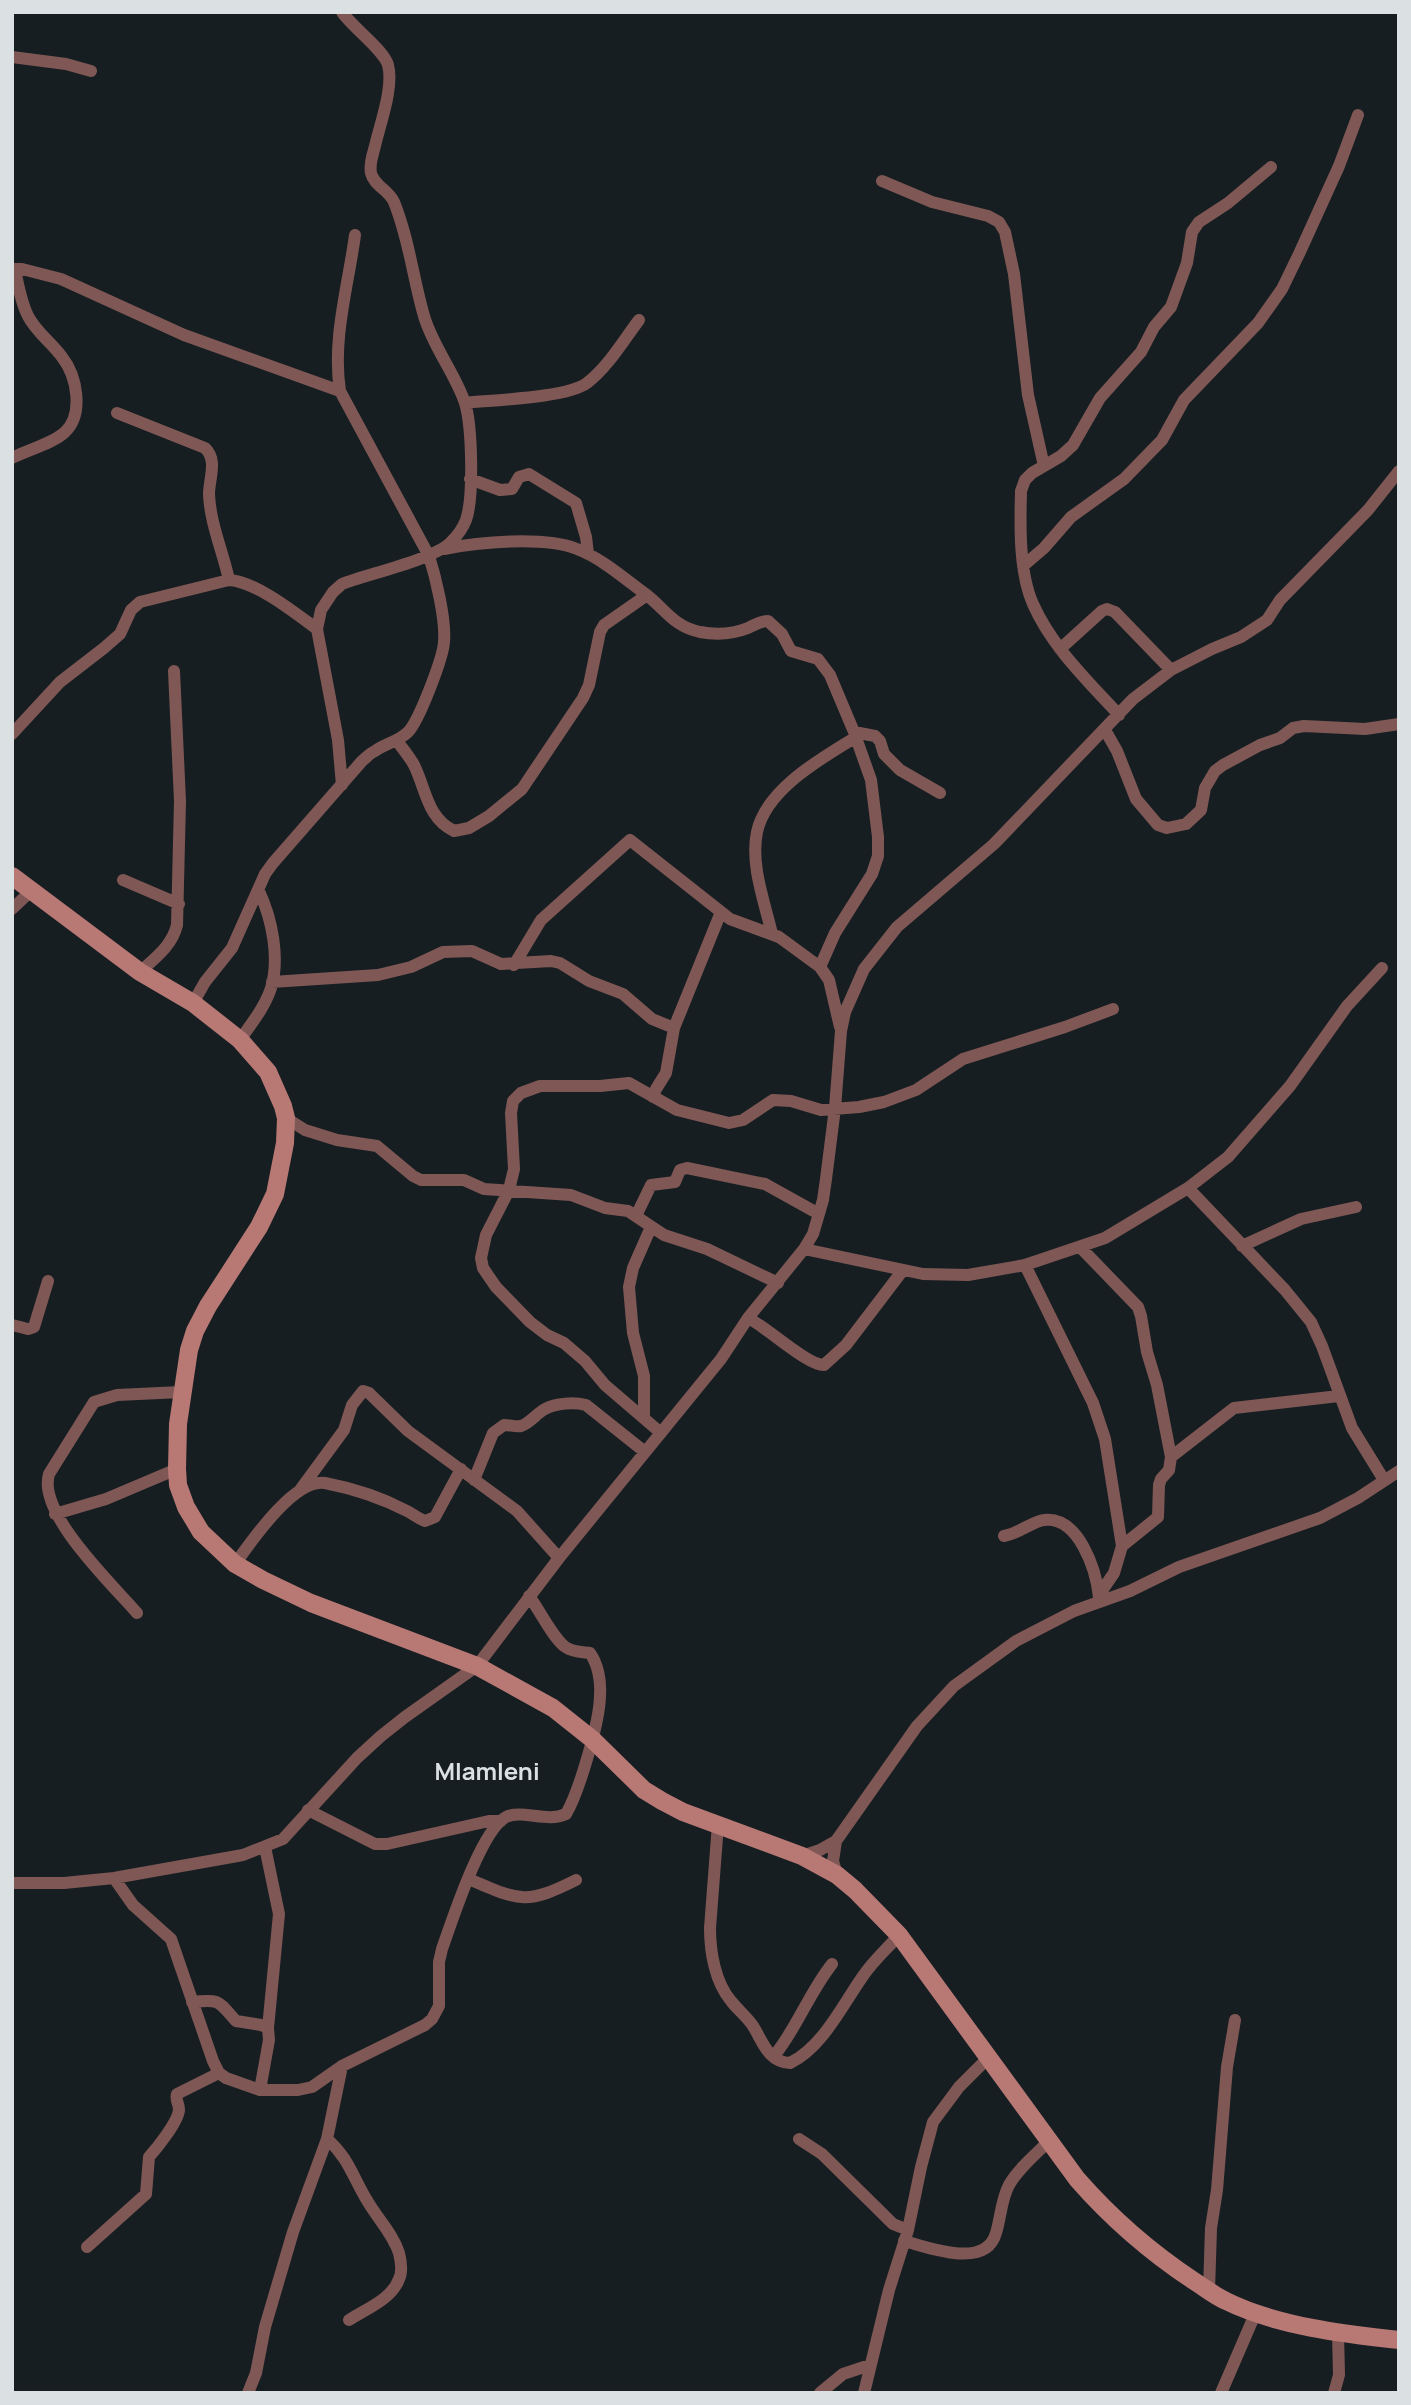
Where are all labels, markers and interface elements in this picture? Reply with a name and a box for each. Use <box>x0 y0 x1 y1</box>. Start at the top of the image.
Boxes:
district label: Mlamleni <box>434 1754 540 1787</box>

